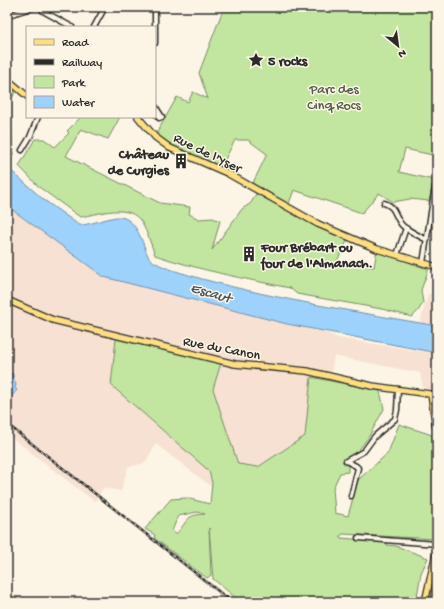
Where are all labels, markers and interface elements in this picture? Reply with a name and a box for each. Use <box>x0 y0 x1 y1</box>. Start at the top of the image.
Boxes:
legend <box>26 26 156 118</box>
north arrow <box>378 26 418 66</box>
text: Road <box>62 37 89 51</box>
text: N <box>396 46 408 60</box>
place icon: 5 rocks <box>247 51 265 69</box>
place label: 5 rocks <box>268 54 308 71</box>
text: Railway <box>62 57 102 71</box>
text: Park <box>61 77 87 91</box>
park label: Parc des Cinq Rocs <box>307 82 362 115</box>
text: Water <box>62 97 96 111</box>
street label: Rue de l'Yser <box>170 130 245 178</box>
place label: Château de Curgies <box>108 147 170 180</box>
building icon: Château de Curgies <box>172 152 190 170</box>
place label: Four Brébart ou four de l'Almanach. <box>260 240 373 273</box>
building icon: Four Brébart ou four de l'Almanach. <box>240 245 258 263</box>
water label: Escaut <box>188 280 236 309</box>
street label: Rue du Canon <box>181 334 262 365</box>

